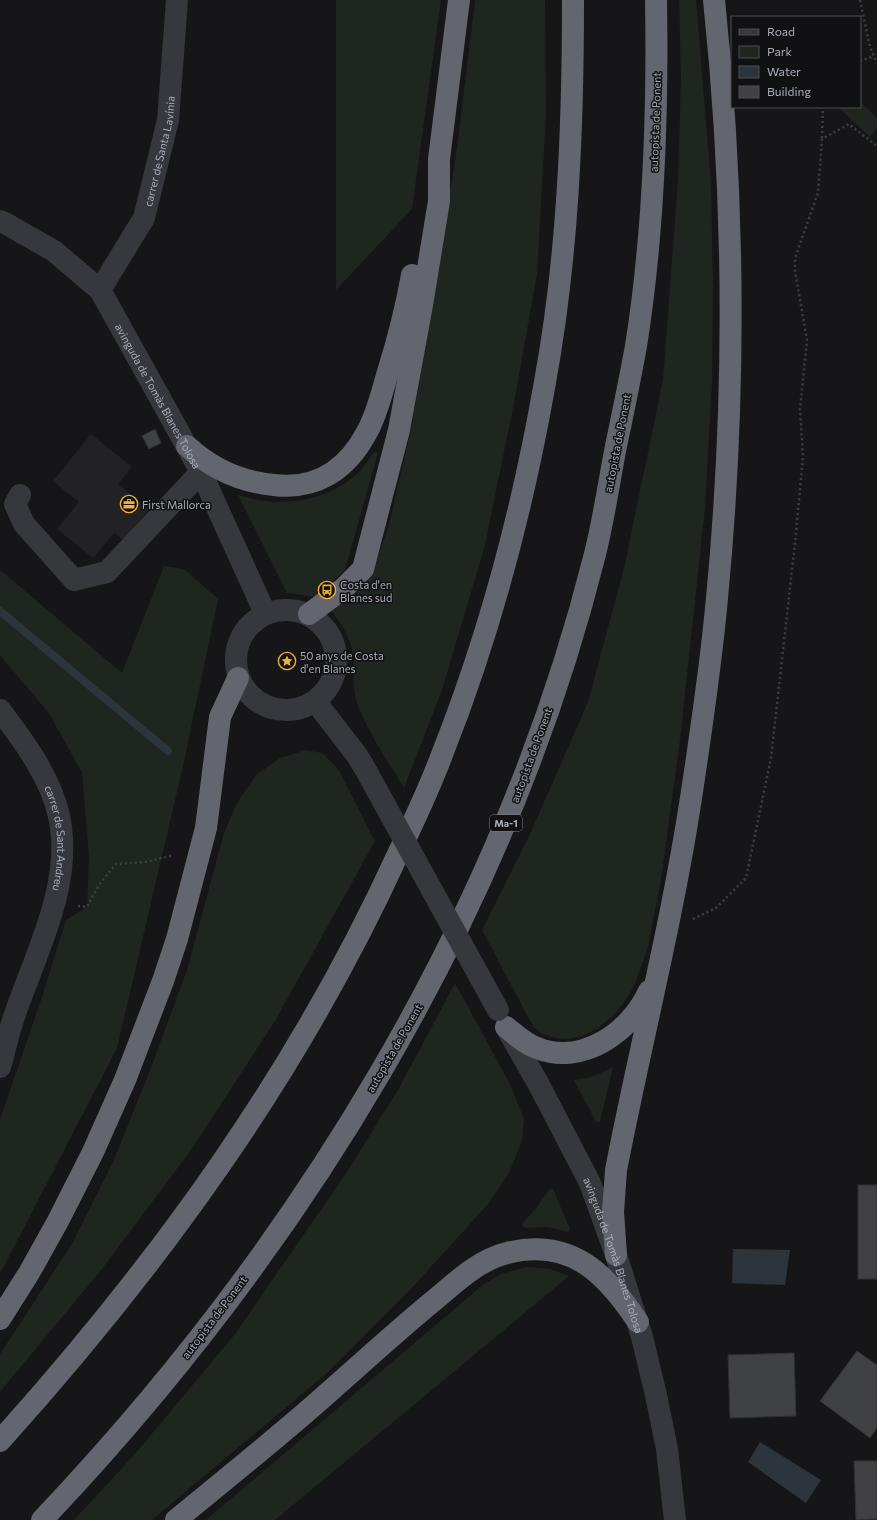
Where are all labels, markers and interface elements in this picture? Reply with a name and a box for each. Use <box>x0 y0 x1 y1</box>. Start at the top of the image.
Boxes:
legend <box>731 16 861 108</box>
text: Road <box>767 24 795 38</box>
text: Park <box>767 44 793 58</box>
text: Water <box>767 64 801 78</box>
street label: autopista de Ponent <box>647 71 663 172</box>
text: Building <box>767 84 811 98</box>
street label: carrer de Santa Lavínia <box>141 95 176 208</box>
street label: avinguda de Tomàs Blanes Tolosa <box>113 321 204 471</box>
street label: autopista de Ponent <box>601 392 633 493</box>
office icon: First Mallorca <box>119 494 139 514</box>
place label: First Mallorca <box>142 498 211 511</box>
place label: Costa d'en Blanes sud <box>340 578 392 604</box>
bus stop icon: Costa d'en Blanes sud <box>317 580 337 600</box>
place label: 50 anys de Costa d'en Blanes <box>300 649 384 675</box>
place icon: 50 anys de Costa d'en Blanes <box>277 651 297 671</box>
street label: autopista de Ponent <box>508 705 554 804</box>
street label: carrer de Sant Andreu <box>43 783 69 892</box>
road number: Ma-1 <box>490 815 522 831</box>
street label: autopista de Ponent <box>363 1001 425 1095</box>
street label: avinguda de Tomàs Blanes Tolosa <box>581 1174 647 1334</box>
street label: autopista de Ponent <box>179 1273 250 1361</box>

